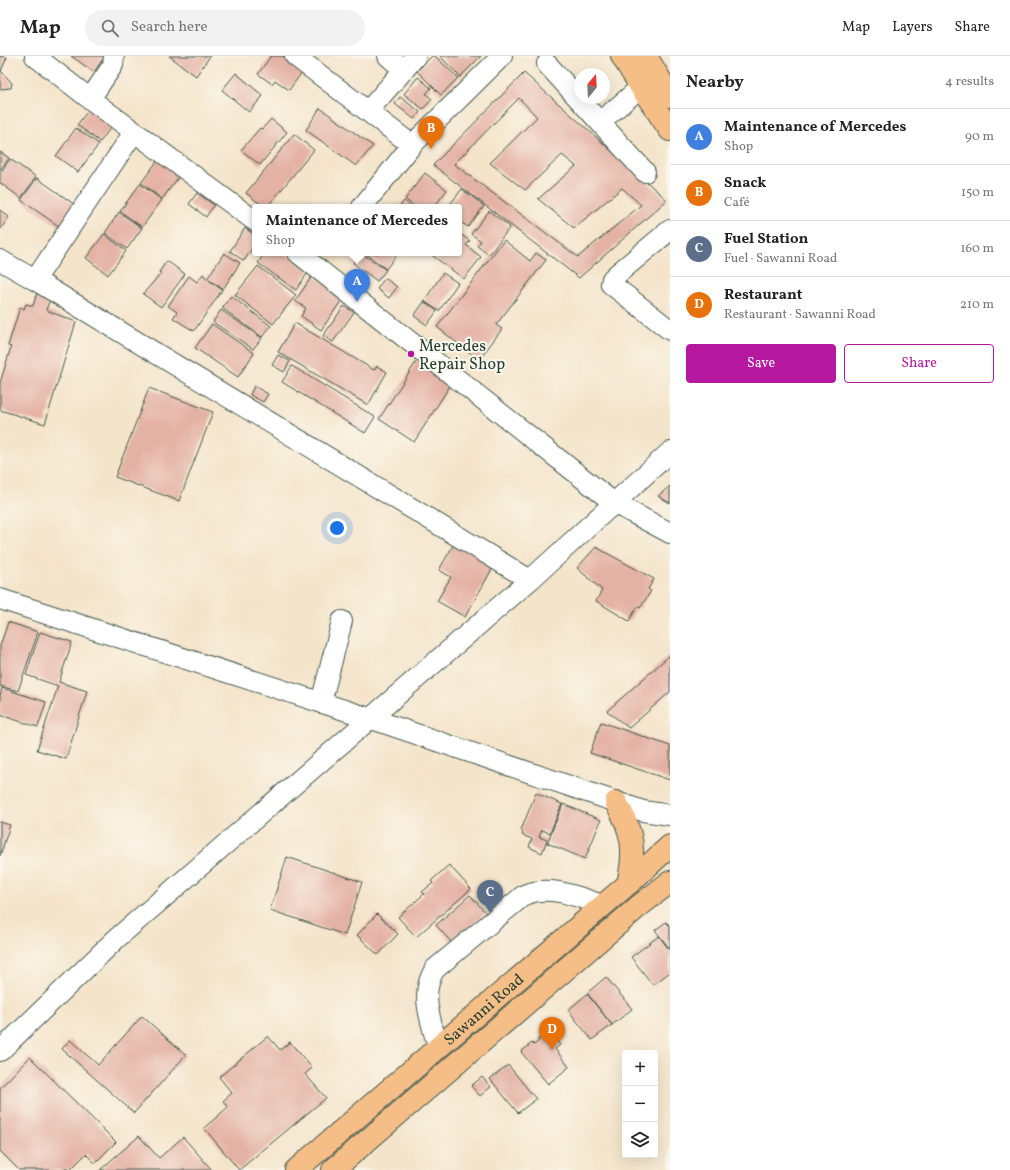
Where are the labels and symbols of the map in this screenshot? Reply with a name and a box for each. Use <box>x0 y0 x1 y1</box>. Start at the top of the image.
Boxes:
north arrow <box>574 68 610 104</box>
pin: B <box>418 116 444 149</box>
pin: A <box>344 269 370 302</box>
place label: Mercedes Repair Shop <box>419 336 505 376</box>
marker: Mercedes Repair Shop <box>406 349 416 359</box>
your location <box>327 518 347 538</box>
pin: C <box>477 880 503 913</box>
street label: Sawanni Road <box>439 969 530 1051</box>
pin: D <box>539 1017 565 1050</box>

